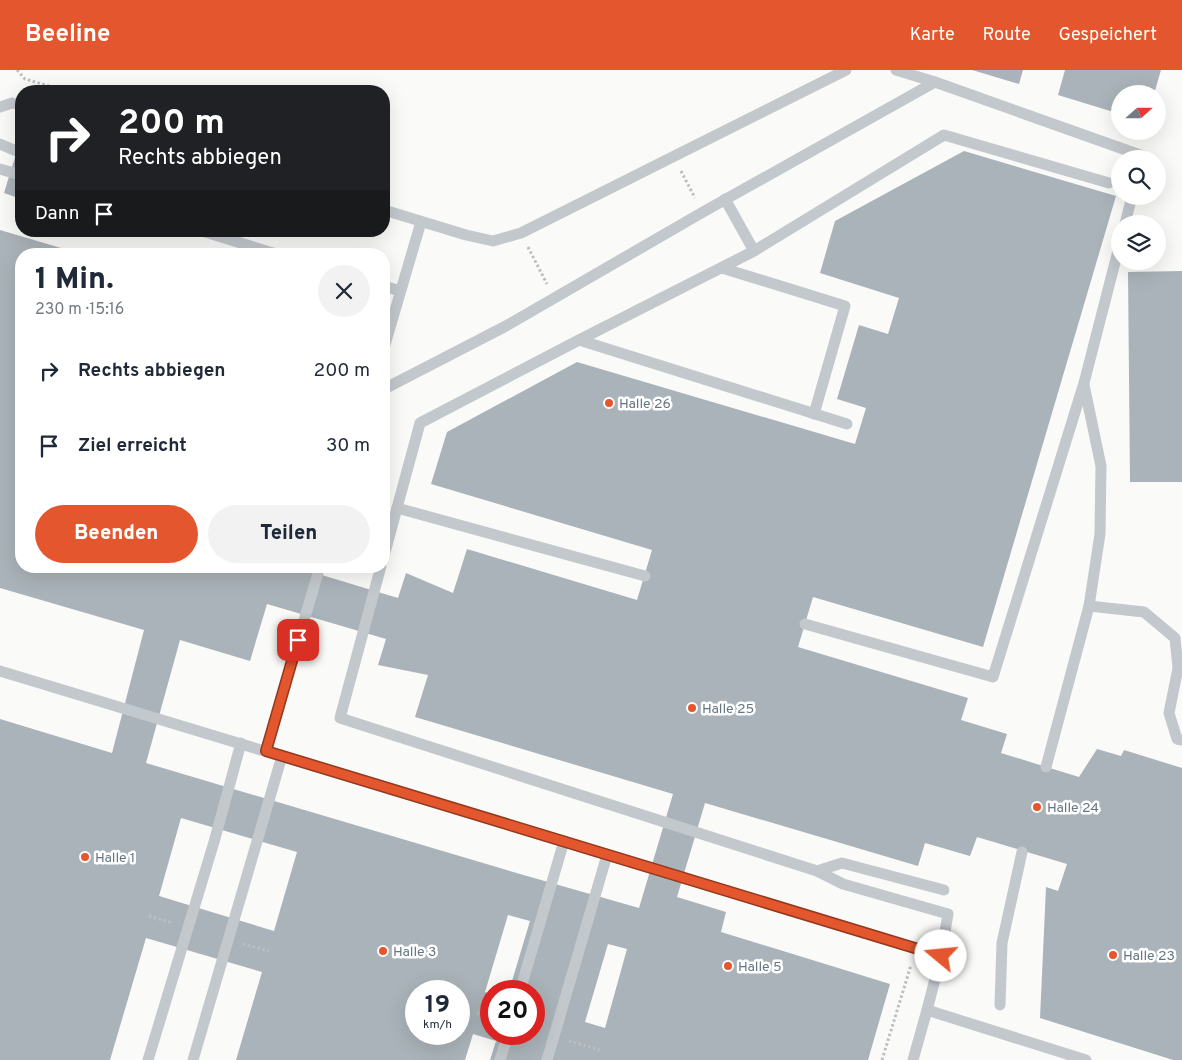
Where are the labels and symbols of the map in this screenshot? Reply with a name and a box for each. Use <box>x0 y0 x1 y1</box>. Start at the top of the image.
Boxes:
north arrow <box>1111 85 1166 140</box>
place label: Halle 26 <box>619 396 671 413</box>
marker: Halle 26 <box>603 397 615 409</box>
pin <box>277 619 319 661</box>
place label: Halle 25 <box>702 701 754 718</box>
marker: Halle 25 <box>686 702 698 714</box>
place label: Halle 24 <box>1047 800 1099 817</box>
marker: Halle 24 <box>1031 801 1043 813</box>
place label: Halle 1 <box>95 850 135 867</box>
marker: Halle 1 <box>79 851 91 863</box>
position arrow <box>914 929 966 981</box>
place label: Halle 3 <box>393 944 436 961</box>
marker: Halle 3 <box>377 945 389 957</box>
place label: Halle 23 <box>1123 948 1175 965</box>
marker: Halle 23 <box>1107 949 1119 961</box>
place label: Halle 5 <box>738 959 782 976</box>
marker: Halle 5 <box>722 960 734 972</box>
speed limit sign: 20 <box>480 980 545 1045</box>

